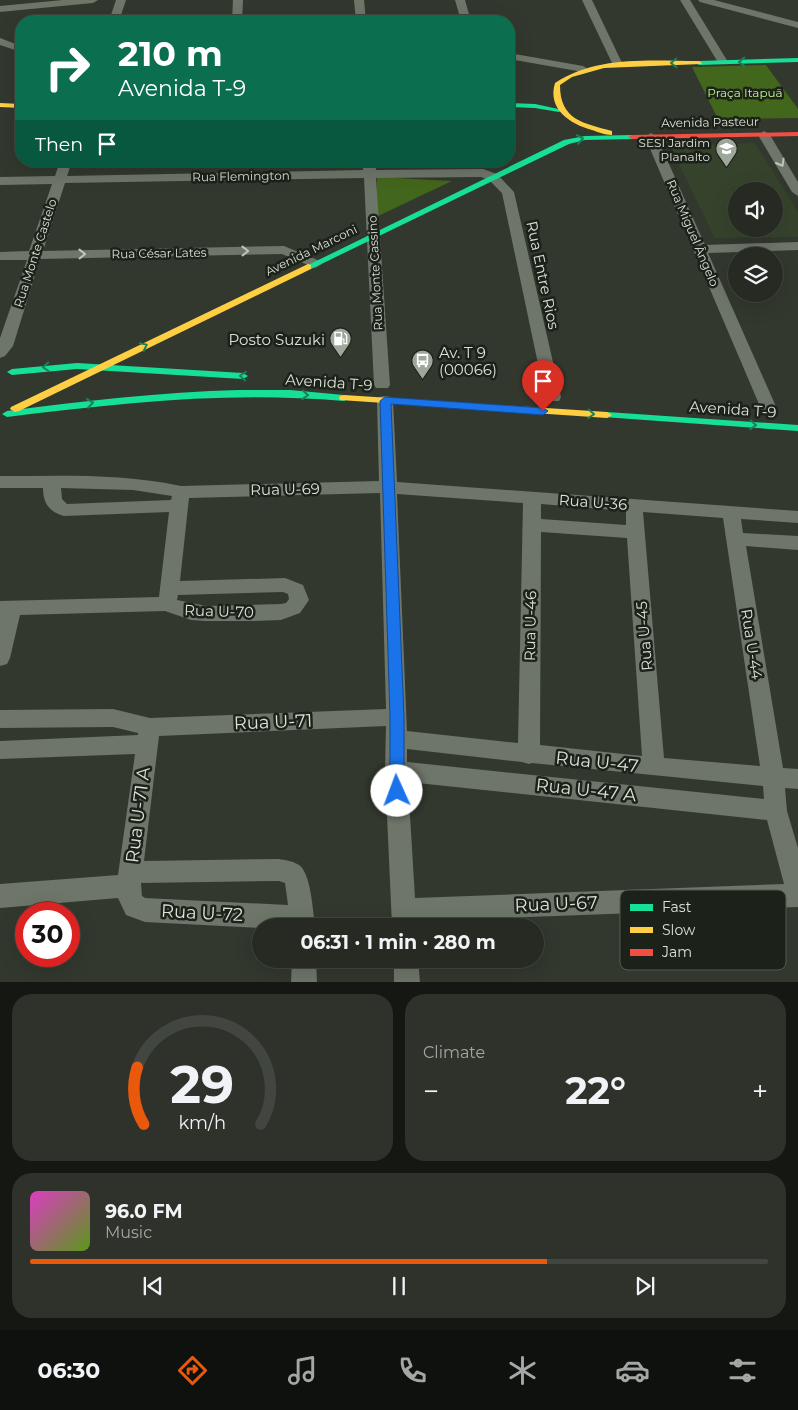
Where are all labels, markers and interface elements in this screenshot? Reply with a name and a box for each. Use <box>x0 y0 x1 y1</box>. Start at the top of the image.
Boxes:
text: 210 m <box>118 32 223 75</box>
icon: right <box>35 35 100 100</box>
one-way arrow <box>738 56 746 67</box>
one-way arrow <box>670 58 678 69</box>
text: Avenida T-9 <box>118 75 246 102</box>
park label: Praça Itapuã <box>707 85 783 100</box>
street label: Avenida Pasteur <box>661 114 759 130</box>
icon: arrive <box>93 130 121 158</box>
text: Then <box>35 133 83 156</box>
one-way arrow <box>577 134 585 145</box>
place label: SESI Jardim Planalto <box>639 135 710 164</box>
school or university icon: SESI Jardim Planalto <box>714 137 738 168</box>
one-way arrow <box>775 158 785 167</box>
street label: Rua Flemington <box>192 168 290 184</box>
street label: Rua Miguel Ângelo <box>664 177 722 289</box>
map controls <box>728 182 783 302</box>
button: sound <box>728 182 783 237</box>
street label: Rua Monte Castelo <box>10 197 60 309</box>
street label: Rua Monte Cassino <box>364 215 386 331</box>
street label: Rua Entre Rios <box>522 219 564 331</box>
street label: Avenida Marconi <box>263 221 359 279</box>
street label: Rua César Lates <box>111 245 207 261</box>
one-way arrow <box>242 246 249 256</box>
button: layers <box>728 247 783 302</box>
one-way arrow <box>79 249 87 260</box>
fuel station icon: Posto Suzuki <box>329 327 353 358</box>
place label: Posto Suzuki <box>229 330 325 349</box>
one-way arrow <box>139 342 148 352</box>
place label: Av. T 9 (00066) <box>439 343 497 379</box>
bus stop icon: Av. T 9 (00066) <box>411 349 435 380</box>
pin <box>522 360 564 411</box>
one-way arrow <box>42 362 50 373</box>
icon: arrive <box>529 367 557 395</box>
street label: Avenida T-9 <box>285 369 373 395</box>
one-way arrow <box>239 371 247 382</box>
one-way arrow <box>301 390 309 401</box>
street label: Avenida T-9 <box>689 396 777 422</box>
one-way arrow <box>87 398 95 409</box>
one-way arrow <box>587 409 595 420</box>
one-way arrow <box>750 419 758 430</box>
street label: Rua U-69 <box>250 479 320 499</box>
street label: Rua U-36 <box>558 490 628 514</box>
street label: Rua U-46 <box>520 591 540 661</box>
street label: Rua U-70 <box>184 600 254 622</box>
street label: Rua U-45 <box>631 600 657 672</box>
street label: Rua U-44 <box>737 607 767 681</box>
street label: Rua U-71 <box>233 710 313 734</box>
street label: Rua U-47 <box>554 747 640 777</box>
position arrow <box>370 764 422 816</box>
street label: Rua U-71 A <box>121 766 155 864</box>
street label: Rua U-47 A <box>535 774 637 806</box>
legend <box>620 890 786 970</box>
street label: Rua U-67 <box>514 892 598 916</box>
text: Fast <box>662 898 692 916</box>
street label: Rua U-72 <box>160 900 244 926</box>
speed limit sign: 30 <box>15 902 80 967</box>
text: Slow <box>662 921 696 939</box>
text: 06:31 · 1 min · 280 m <box>300 931 496 954</box>
text: Jam <box>661 943 692 961</box>
text: Climate <box>423 1043 485 1062</box>
text: 29 <box>171 1053 234 1116</box>
text: 22° <box>565 1067 626 1114</box>
text: − <box>423 1074 439 1108</box>
text: + <box>752 1074 768 1108</box>
text: km/h <box>179 1112 226 1133</box>
text: 96.0 FM <box>105 1200 183 1223</box>
text: Music <box>105 1223 152 1242</box>
icon: previous <box>139 1272 167 1300</box>
icon: pause <box>385 1272 413 1300</box>
icon: next <box>631 1272 659 1300</box>
icon: directions <box>175 1353 210 1388</box>
icon: music <box>285 1353 320 1388</box>
icon: phone <box>395 1353 430 1388</box>
icon: climate <box>505 1353 540 1388</box>
icon: car <box>615 1353 650 1388</box>
icon: filters <box>725 1353 760 1388</box>
text: 06:30 <box>38 1357 100 1384</box>

